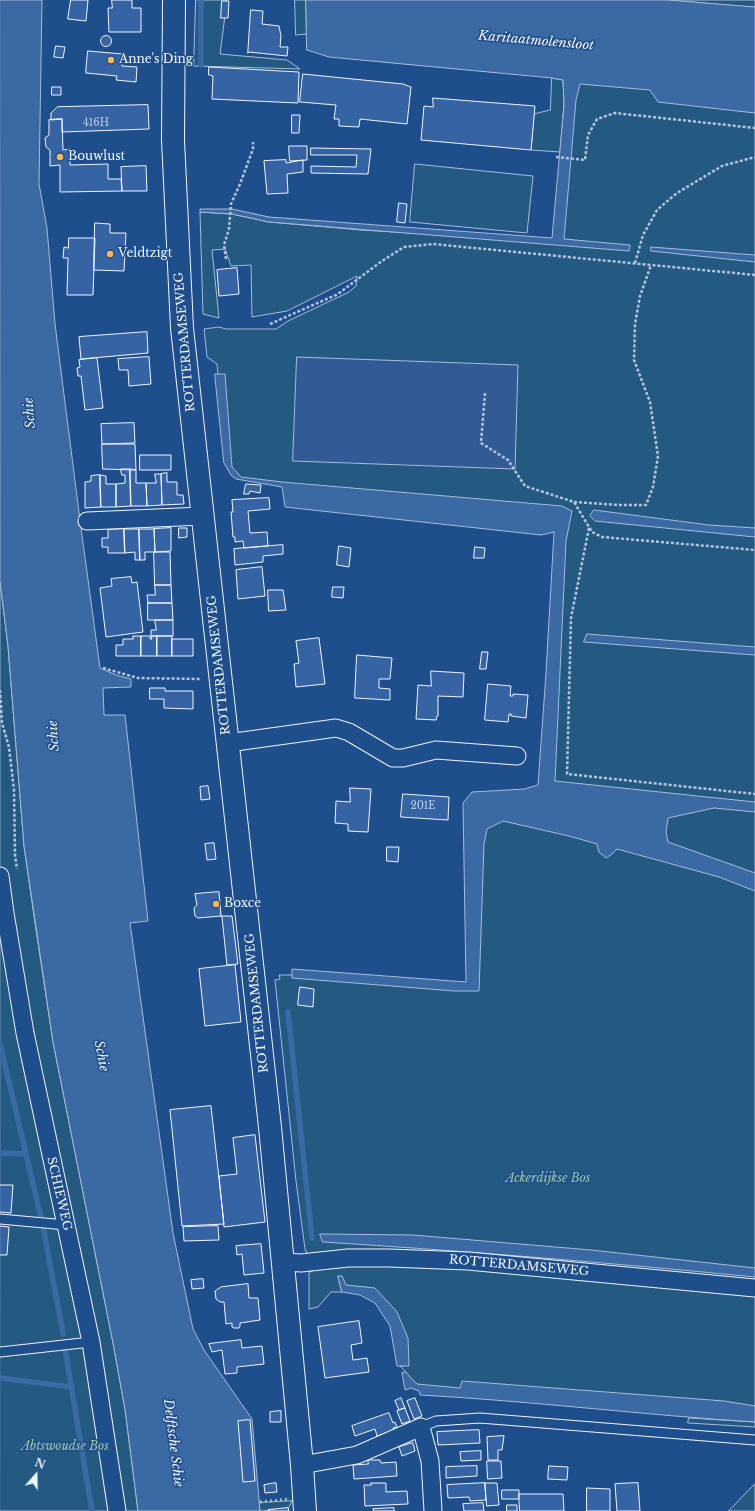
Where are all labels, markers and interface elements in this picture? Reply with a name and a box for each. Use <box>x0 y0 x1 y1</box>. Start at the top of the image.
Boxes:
water label: Karitaatmolensloot <box>477 28 595 54</box>
place label: Anne's Ding <box>119 53 193 67</box>
marker: Anne's Ding <box>106 55 116 65</box>
house number: 416H <box>83 117 109 129</box>
place label: Bouwlust <box>68 150 125 164</box>
marker: Bouwlust <box>55 152 65 162</box>
place label: Veldtzigt <box>118 247 172 261</box>
marker: Veldtzigt <box>105 249 115 259</box>
street label: ROTTERDAMSEWEG <box>172 272 198 412</box>
water label: Schie <box>21 397 39 429</box>
street label: ROTTERDAMSEWEG <box>205 595 233 735</box>
water label: Schie <box>45 720 63 752</box>
house number: 201E <box>410 800 436 812</box>
place label: Boxce <box>224 897 261 911</box>
marker: Boxce <box>211 899 221 909</box>
street label: ROTTERDAMSEWEG <box>243 933 271 1073</box>
water label: Schie <box>90 1039 112 1073</box>
street label: SCHIEWEG <box>44 1156 74 1232</box>
park label: Ackerdijkse Bos <box>506 1172 590 1186</box>
street label: ROTTERDAMSEWEG <box>449 1253 589 1279</box>
water label: Delftsche Schie <box>160 1398 186 1488</box>
park label: Abtswoudse Bos <box>21 1440 109 1454</box>
north arrow <box>16 1455 56 1495</box>
text: N <box>33 1455 47 1472</box>

